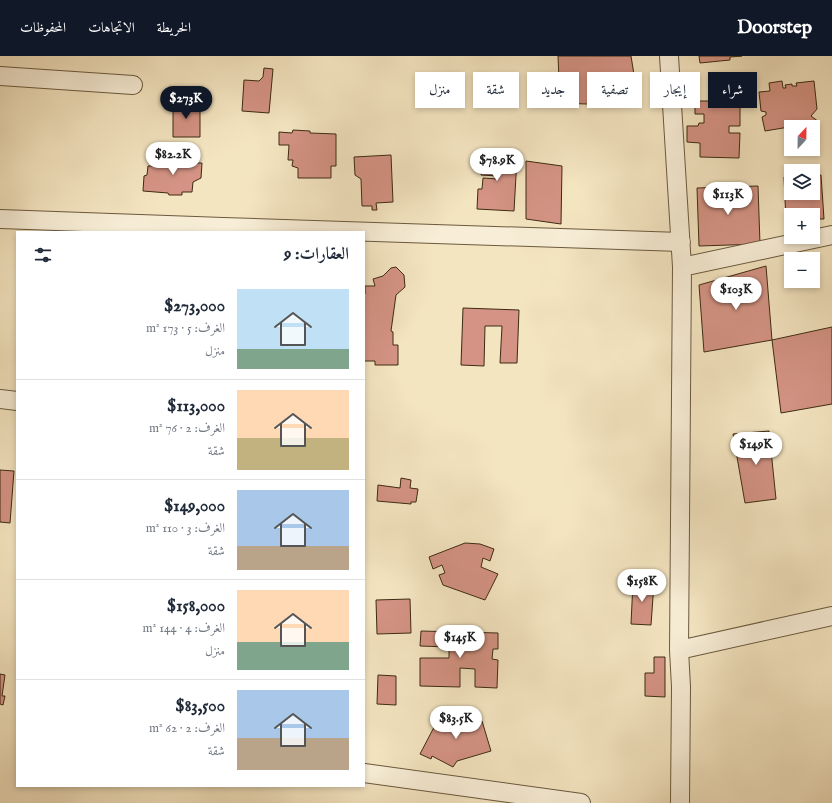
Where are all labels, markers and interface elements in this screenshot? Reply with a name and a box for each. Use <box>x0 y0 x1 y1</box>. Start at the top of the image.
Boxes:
text: Doorstep <box>737 16 812 40</box>
text: المحفوظات <box>20 19 66 37</box>
text: الاتجاهات <box>88 19 135 37</box>
text: الخريطة <box>157 19 191 37</box>
chip: منزل <box>415 72 465 108</box>
chip: شقة <box>473 72 519 108</box>
chip: جديد <box>527 72 579 108</box>
chip: تصفية <box>587 72 642 108</box>
chip: إيجار <box>650 72 700 108</box>
chip: شراء <box>708 72 757 108</box>
pin: $273K <box>158 86 214 120</box>
text: $273K <box>169 90 203 107</box>
north arrow <box>784 120 820 156</box>
map controls <box>784 120 820 288</box>
pin: $82.2K <box>140 142 206 176</box>
text: $82.2K <box>155 146 191 163</box>
pin: $78.9K <box>464 148 530 182</box>
text: $78.9K <box>479 152 515 169</box>
button: layers <box>784 164 820 200</box>
pin: $113K <box>700 182 756 216</box>
text: $113K <box>712 186 744 203</box>
button: + <box>784 208 820 244</box>
icon: filters <box>32 244 54 266</box>
text: العقارات: 9 <box>284 244 349 265</box>
button: − <box>784 252 820 288</box>
pin: $103K <box>708 277 764 311</box>
text: $103K <box>720 281 752 298</box>
text: $273,000 <box>164 296 225 317</box>
icon: home <box>269 305 317 353</box>
text: الغرف: 5 · 173 m² <box>146 320 225 337</box>
text: منزل <box>205 343 225 360</box>
text: $113,000 <box>167 396 225 417</box>
icon: home <box>269 406 317 454</box>
text: الغرف: 2 · 76 m² <box>149 420 225 437</box>
pin: $149K <box>728 432 784 466</box>
text: $149K <box>739 436 773 453</box>
text: شقة <box>208 443 225 460</box>
text: $149,000 <box>164 496 225 517</box>
icon: home <box>269 506 317 554</box>
text: الغرف: 3 · 110 m² <box>146 520 225 537</box>
text: شقة <box>208 543 225 560</box>
pin: $158K <box>614 569 670 603</box>
text: $158K <box>626 573 658 590</box>
text: $158,000 <box>167 596 225 617</box>
icon: home <box>269 606 317 654</box>
text: الغرف: 4 · 144 m² <box>143 620 225 637</box>
pin: $145K <box>432 625 488 659</box>
text: $145K <box>444 629 476 646</box>
text: منزل <box>205 643 225 660</box>
text: $83,500 <box>175 696 225 717</box>
icon: home <box>269 706 317 754</box>
pin: $83.5K <box>423 706 489 740</box>
text: $83.5K <box>439 710 473 727</box>
text: الغرف: 2 · 62 m² <box>149 720 225 737</box>
text: شقة <box>208 743 225 760</box>

